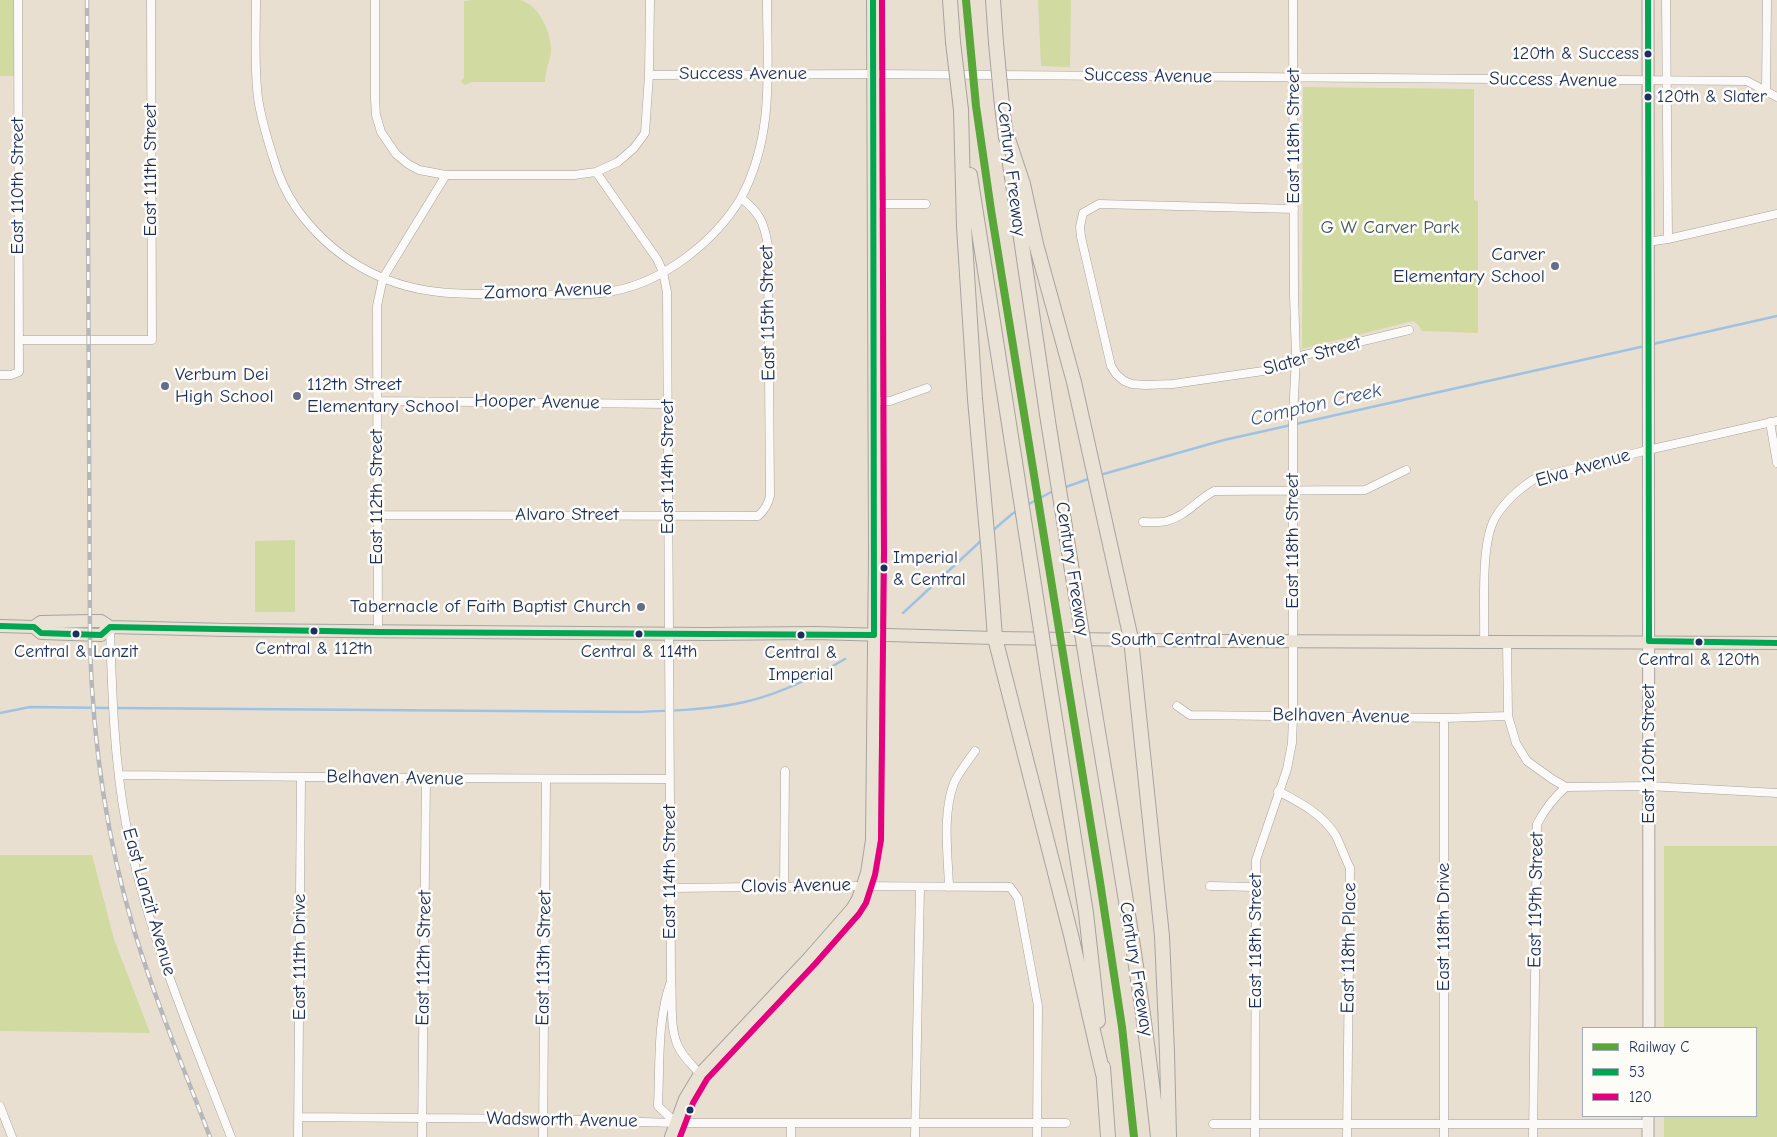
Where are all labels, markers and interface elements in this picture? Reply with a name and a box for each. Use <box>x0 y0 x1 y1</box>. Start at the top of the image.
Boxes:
place label: 120th & Success <box>1513 43 1639 65</box>
marker: 120th & Success <box>1643 49 1653 59</box>
street label: Success Avenue <box>679 63 807 85</box>
street label: Success Avenue <box>1084 63 1212 89</box>
street label: Success Avenue <box>1489 67 1617 93</box>
street label: East 118th Street <box>1283 68 1305 204</box>
place label: 120th & Slater <box>1657 86 1767 108</box>
marker: 120th & Slater <box>1643 92 1653 102</box>
street label: Century Freeway <box>991 100 1031 238</box>
street label: East 111th Street <box>140 103 162 237</box>
street label: East 110th Street <box>7 117 29 255</box>
park label: G W Carver Park <box>1320 217 1460 239</box>
place label: Carver Elementary School <box>1393 244 1545 288</box>
street label: East 115th Street <box>755 245 781 381</box>
marker: Carver Elementary School <box>1549 260 1561 272</box>
street label: Zamora Avenue <box>484 277 612 305</box>
street label: Slater Street <box>1261 331 1363 381</box>
place label: Verbum Dei High School <box>175 364 274 408</box>
place label: 112th Street Elementary School <box>307 374 459 418</box>
water label: Compton Creek <box>1248 378 1384 432</box>
marker: Verbum Dei High School <box>159 380 171 392</box>
marker: 112th Street Elementary School <box>291 390 303 402</box>
street label: Hooper Avenue <box>474 390 600 414</box>
street label: East 114th Street <box>657 400 679 534</box>
street label: East 112th Street <box>366 429 388 565</box>
street label: Elva Avenue <box>1533 444 1633 492</box>
street label: East 118th Street <box>1282 473 1304 609</box>
street label: Century Freeway <box>1050 500 1094 638</box>
street label: Alvaro Street <box>515 504 619 526</box>
place label: Imperial & Central <box>893 547 966 590</box>
marker: Imperial & Central <box>879 563 889 573</box>
place label: Tabernacle of Faith Baptist Church <box>350 596 631 618</box>
marker: Tabernacle of Faith Baptist Church <box>635 601 647 613</box>
marker: Central & 112th <box>309 626 319 636</box>
marker: Central & Lanzit <box>71 629 81 639</box>
marker: Central & 114th <box>634 629 644 639</box>
street label: South Central Avenue <box>1111 629 1285 651</box>
marker: Central & Imperial <box>796 630 806 640</box>
marker: Central & 120th <box>1694 637 1704 647</box>
place label: Central & 112th <box>255 638 373 660</box>
place label: Central & Lanzit <box>14 641 138 663</box>
place label: Central & 114th <box>581 641 697 663</box>
place label: Central & Imperial <box>765 642 837 684</box>
place label: Central & 120th <box>1638 649 1760 671</box>
street label: East 120th Street <box>1638 684 1660 824</box>
street label: Belhaven Avenue <box>1272 703 1410 729</box>
street label: Belhaven Avenue <box>326 765 464 791</box>
street label: East 114th Street <box>659 805 681 939</box>
street label: East Lanzit Avenue <box>117 826 181 978</box>
street label: East 119th Street <box>1523 832 1549 968</box>
street label: East 118th Drive <box>1433 863 1455 991</box>
street label: East 118th Street <box>1245 873 1267 1009</box>
street label: Clovis Avenue <box>741 874 851 898</box>
street label: East 118th Place <box>1336 882 1362 1014</box>
street label: East 112th Street <box>411 890 437 1026</box>
street label: East 113th Street <box>531 890 557 1026</box>
street label: East 111th Drive <box>289 894 311 1020</box>
street label: Century Freeway <box>1114 900 1158 1038</box>
legend <box>1582 1027 1757 1117</box>
text: Railway C <box>1629 1038 1690 1056</box>
text: 53 <box>1629 1063 1645 1081</box>
text: 120 <box>1629 1088 1652 1106</box>
unlabelled marker <box>685 1105 695 1115</box>
street label: Wadsworth Avenue <box>486 1107 638 1133</box>

